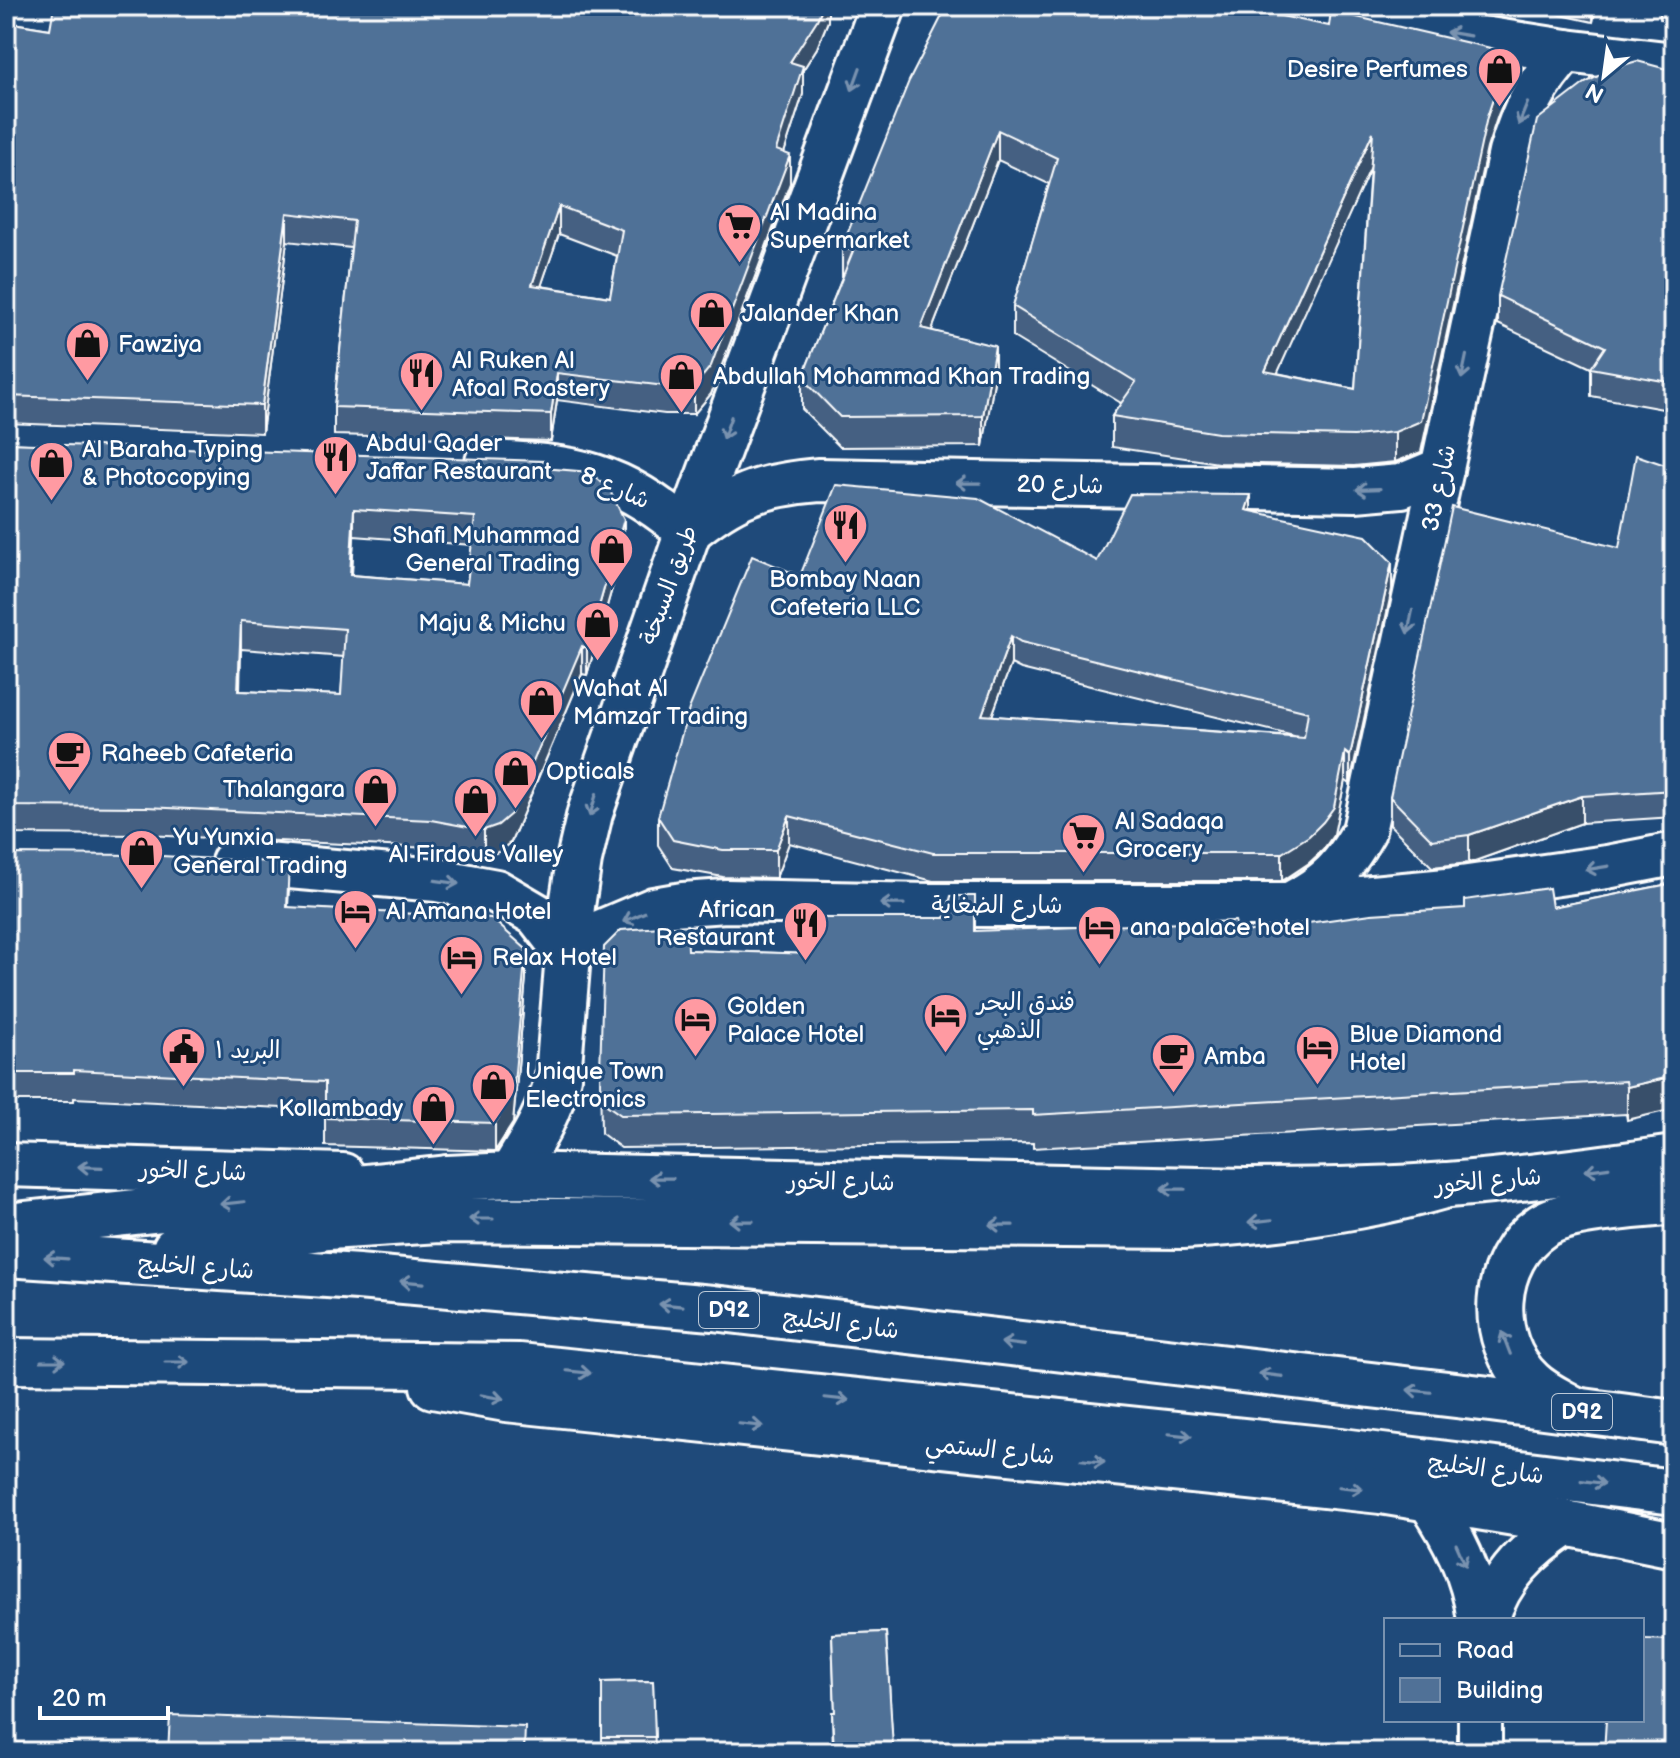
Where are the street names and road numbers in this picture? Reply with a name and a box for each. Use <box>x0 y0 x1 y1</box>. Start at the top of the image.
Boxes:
street label: شارع 33 <box>1416 442 1464 534</box>
street label: شارع 8 <box>575 461 654 517</box>
street label: شارع 20 <box>1016 470 1104 502</box>
street label: طريق السبخة <box>634 521 704 649</box>
street label: شارع الضغاية <box>931 891 1063 922</box>
street label: شارع الخور <box>137 1155 247 1189</box>
street label: شارع الخور <box>1431 1162 1543 1202</box>
street label: شارع الخور <box>785 1167 895 1199</box>
street label: شارع الخليج <box>137 1248 255 1288</box>
road number: D92 <box>699 1292 759 1328</box>
street label: شارع الخليج <box>781 1303 901 1347</box>
road number: D92 <box>1552 1394 1612 1430</box>
street label: شارع الستمي <box>923 1429 1056 1477</box>
street label: شارع الخليج <box>1426 1448 1546 1492</box>

